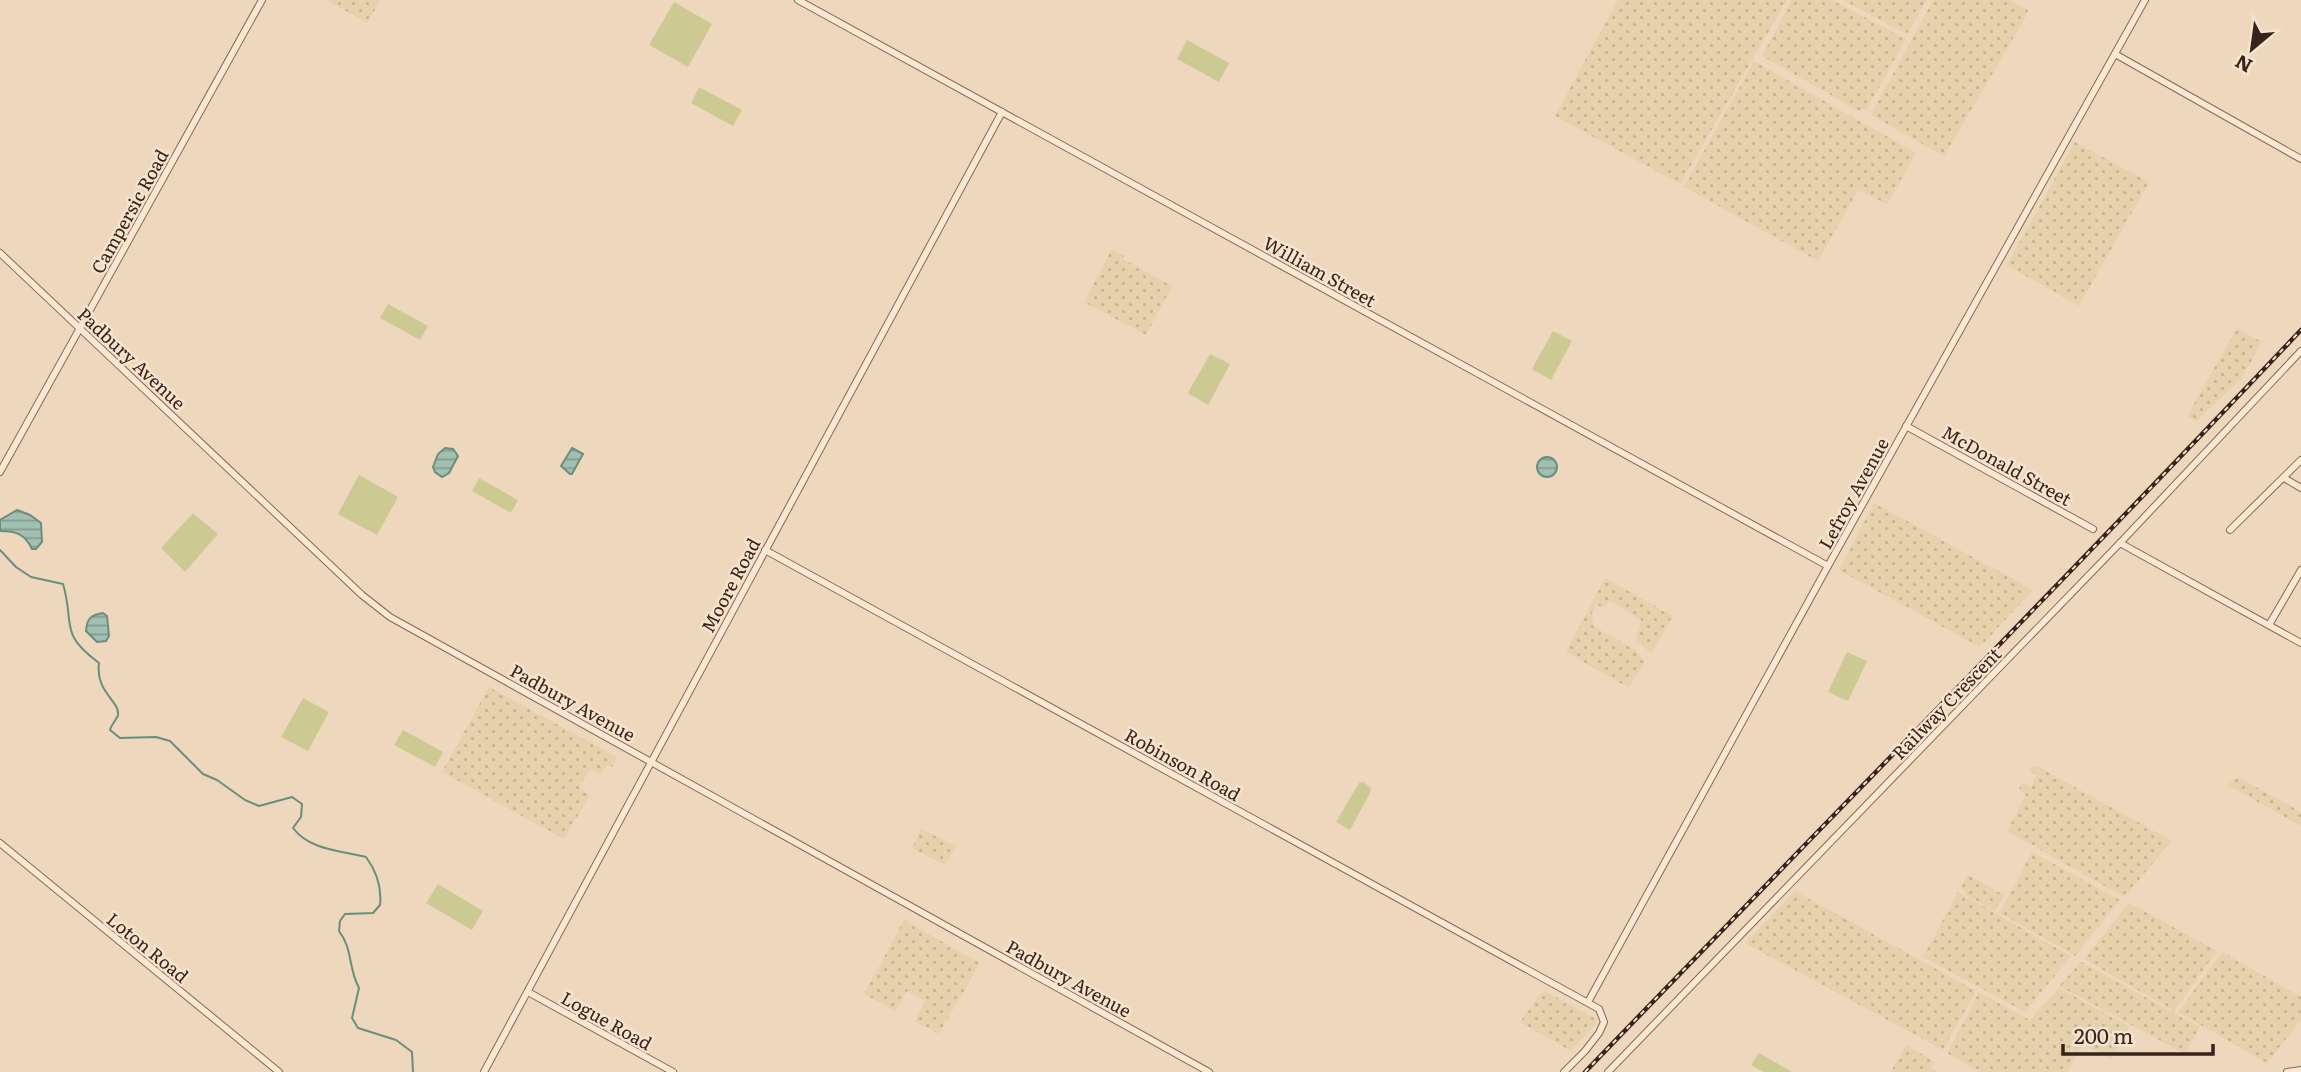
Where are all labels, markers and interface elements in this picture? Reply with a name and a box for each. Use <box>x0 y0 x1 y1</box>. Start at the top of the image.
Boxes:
north arrow <box>2217 14 2287 84</box>
text: N <box>2229 49 2257 81</box>
street label: Campersic Road <box>84 144 174 278</box>
street label: William Street <box>1259 229 1382 314</box>
street label: Padbury Avenue <box>72 301 192 415</box>
street label: McDonald Street <box>1937 418 2077 512</box>
street label: Lefroy Avenue <box>1811 432 1895 554</box>
street label: Moore Road <box>694 533 766 637</box>
street label: Railway Crescent <box>1885 640 2007 765</box>
street label: Padbury Avenue <box>506 656 640 748</box>
street label: Robinson Road <box>1120 721 1246 807</box>
street label: Loton Road <box>101 906 195 988</box>
street label: Padbury Avenue <box>1002 932 1136 1024</box>
street label: Logue Road <box>557 984 657 1056</box>
scale bar <box>2063 1012 2214 1056</box>
text: 200 m <box>2074 1019 2134 1050</box>

